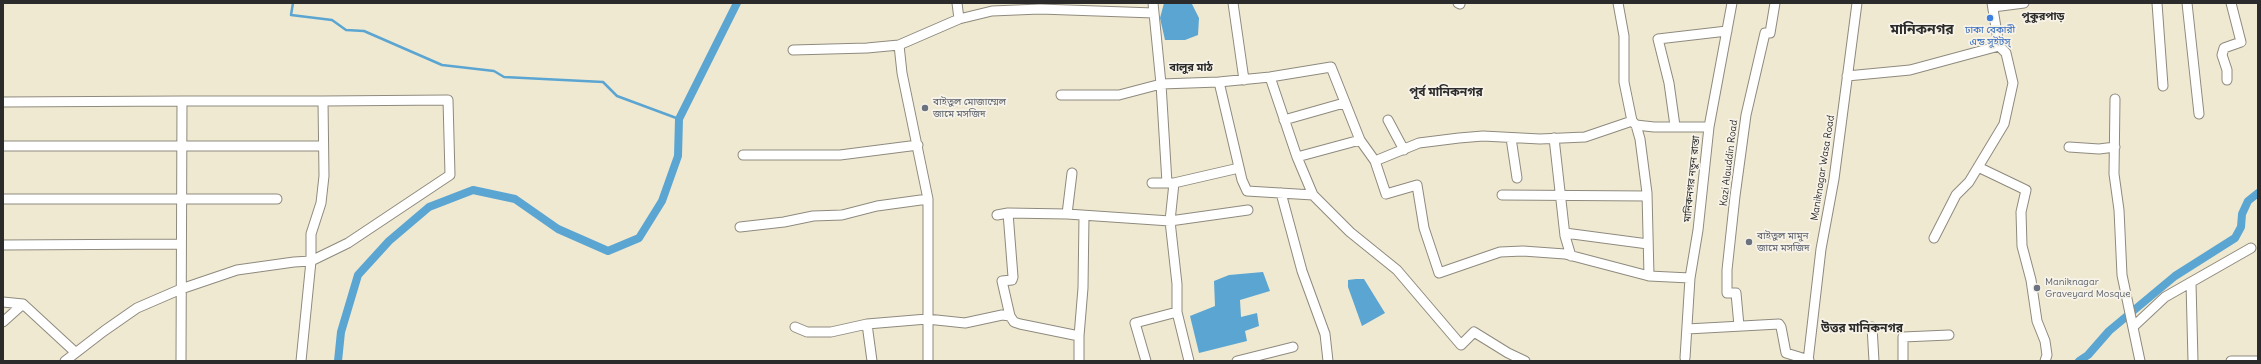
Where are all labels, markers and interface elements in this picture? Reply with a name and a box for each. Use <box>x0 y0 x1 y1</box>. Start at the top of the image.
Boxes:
district label: পুকুরপাড় <box>2022 10 2064 24</box>
marker: ঢাকা বেকারী এন্ড সুইটস্ <box>1985 13 1995 23</box>
district label: মানিকনগর <box>1890 22 1954 38</box>
place label: ঢাকা বেকারী এন্ড সুইটস্ <box>1965 24 2015 48</box>
district label: বালুর মাঠ <box>1169 61 1213 75</box>
district label: পূর্ব মানিকনগর <box>1409 86 1483 100</box>
place label: বাইতুল মোজাম্মেল জামে মসজিদ <box>933 96 1006 120</box>
marker: বাইতুল মোজাম্মেল জামে মসজিদ <box>920 103 930 113</box>
street label: Maniknagar Wasa Road <box>1809 114 1837 222</box>
street label: Kazi Alauddin Road <box>1718 119 1740 207</box>
street label: মানিকনগর নতুন রাস্তা <box>1681 135 1703 223</box>
place label: বাইতুল মামুন জামে মসজিদ <box>1757 230 1810 254</box>
marker: বাইতুল মামুন জামে মসজিদ <box>1744 237 1754 247</box>
place label: Maniknagar Graveyard Mosque <box>2045 276 2131 300</box>
marker: Maniknagar Graveyard Mosque <box>2032 283 2042 293</box>
district label: উত্তর মানিকনগর <box>1821 322 1903 336</box>

